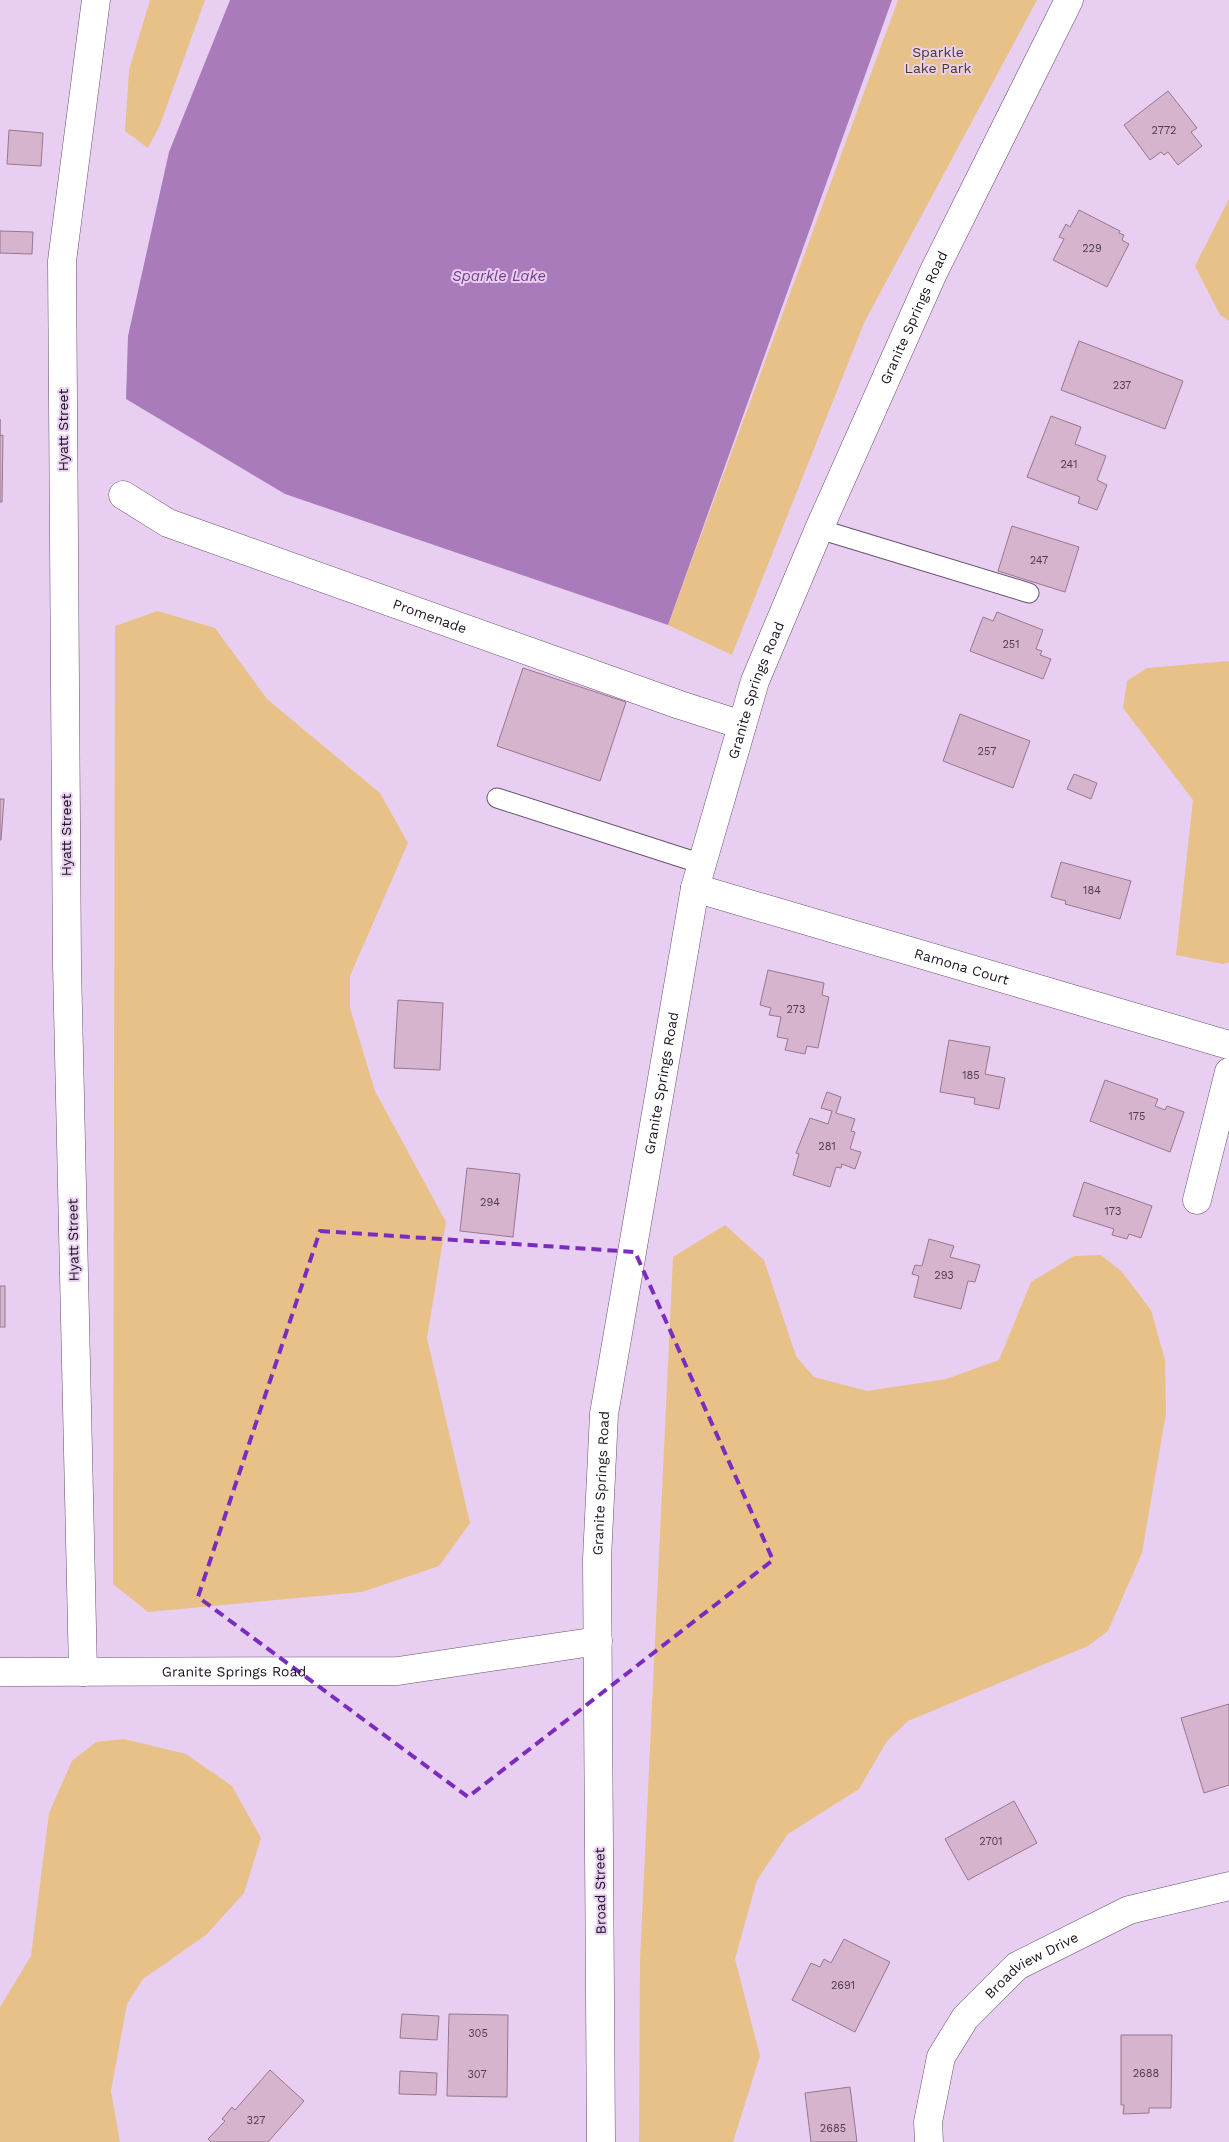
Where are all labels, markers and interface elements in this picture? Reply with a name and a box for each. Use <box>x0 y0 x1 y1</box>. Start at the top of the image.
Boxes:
park label: Sparkle Lake Park <box>905 44 972 76</box>
house number: 2772 <box>1152 124 1176 137</box>
house number: 229 <box>1082 242 1102 255</box>
street label: Granite Springs Road <box>877 248 951 387</box>
water label: Sparkle Lake <box>452 267 546 285</box>
house number: 237 <box>1113 379 1131 392</box>
street label: Hyatt Street <box>55 389 71 471</box>
house number: 241 <box>1061 458 1077 471</box>
house number: 247 <box>1030 554 1048 567</box>
street label: Promenade <box>391 596 469 637</box>
street label: Granite Springs Road <box>725 619 787 761</box>
house number: 251 <box>1002 638 1020 651</box>
house number: 257 <box>978 745 997 758</box>
street label: Hyatt Street <box>58 794 74 876</box>
house number: 184 <box>1083 884 1101 897</box>
street label: Ramona Court <box>912 945 1011 988</box>
house number: 273 <box>787 1003 805 1016</box>
street label: Granite Springs Road <box>641 1011 681 1156</box>
house number: 185 <box>962 1069 980 1082</box>
house number: 175 <box>1129 1110 1145 1123</box>
house number: 281 <box>818 1140 836 1153</box>
house number: 294 <box>480 1196 500 1209</box>
street label: Hyatt Street <box>64 1198 82 1281</box>
house number: 173 <box>1105 1205 1121 1218</box>
house number: 293 <box>934 1269 954 1282</box>
street label: Granite Springs Road <box>589 1411 612 1556</box>
street label: Granite Springs Road <box>162 1663 306 1680</box>
house number: 2701 <box>979 1835 1003 1848</box>
street label: Broad Street <box>591 1847 609 1934</box>
street label: Broadview Drive <box>981 1929 1081 2002</box>
house number: 2691 <box>831 1979 855 1992</box>
house number: 305 <box>468 2027 488 2040</box>
house number: 2688 <box>1133 2067 1160 2080</box>
house number: 307 <box>467 2068 487 2081</box>
house number: 327 <box>247 2114 265 2127</box>
house number: 2685 <box>820 2122 846 2135</box>

